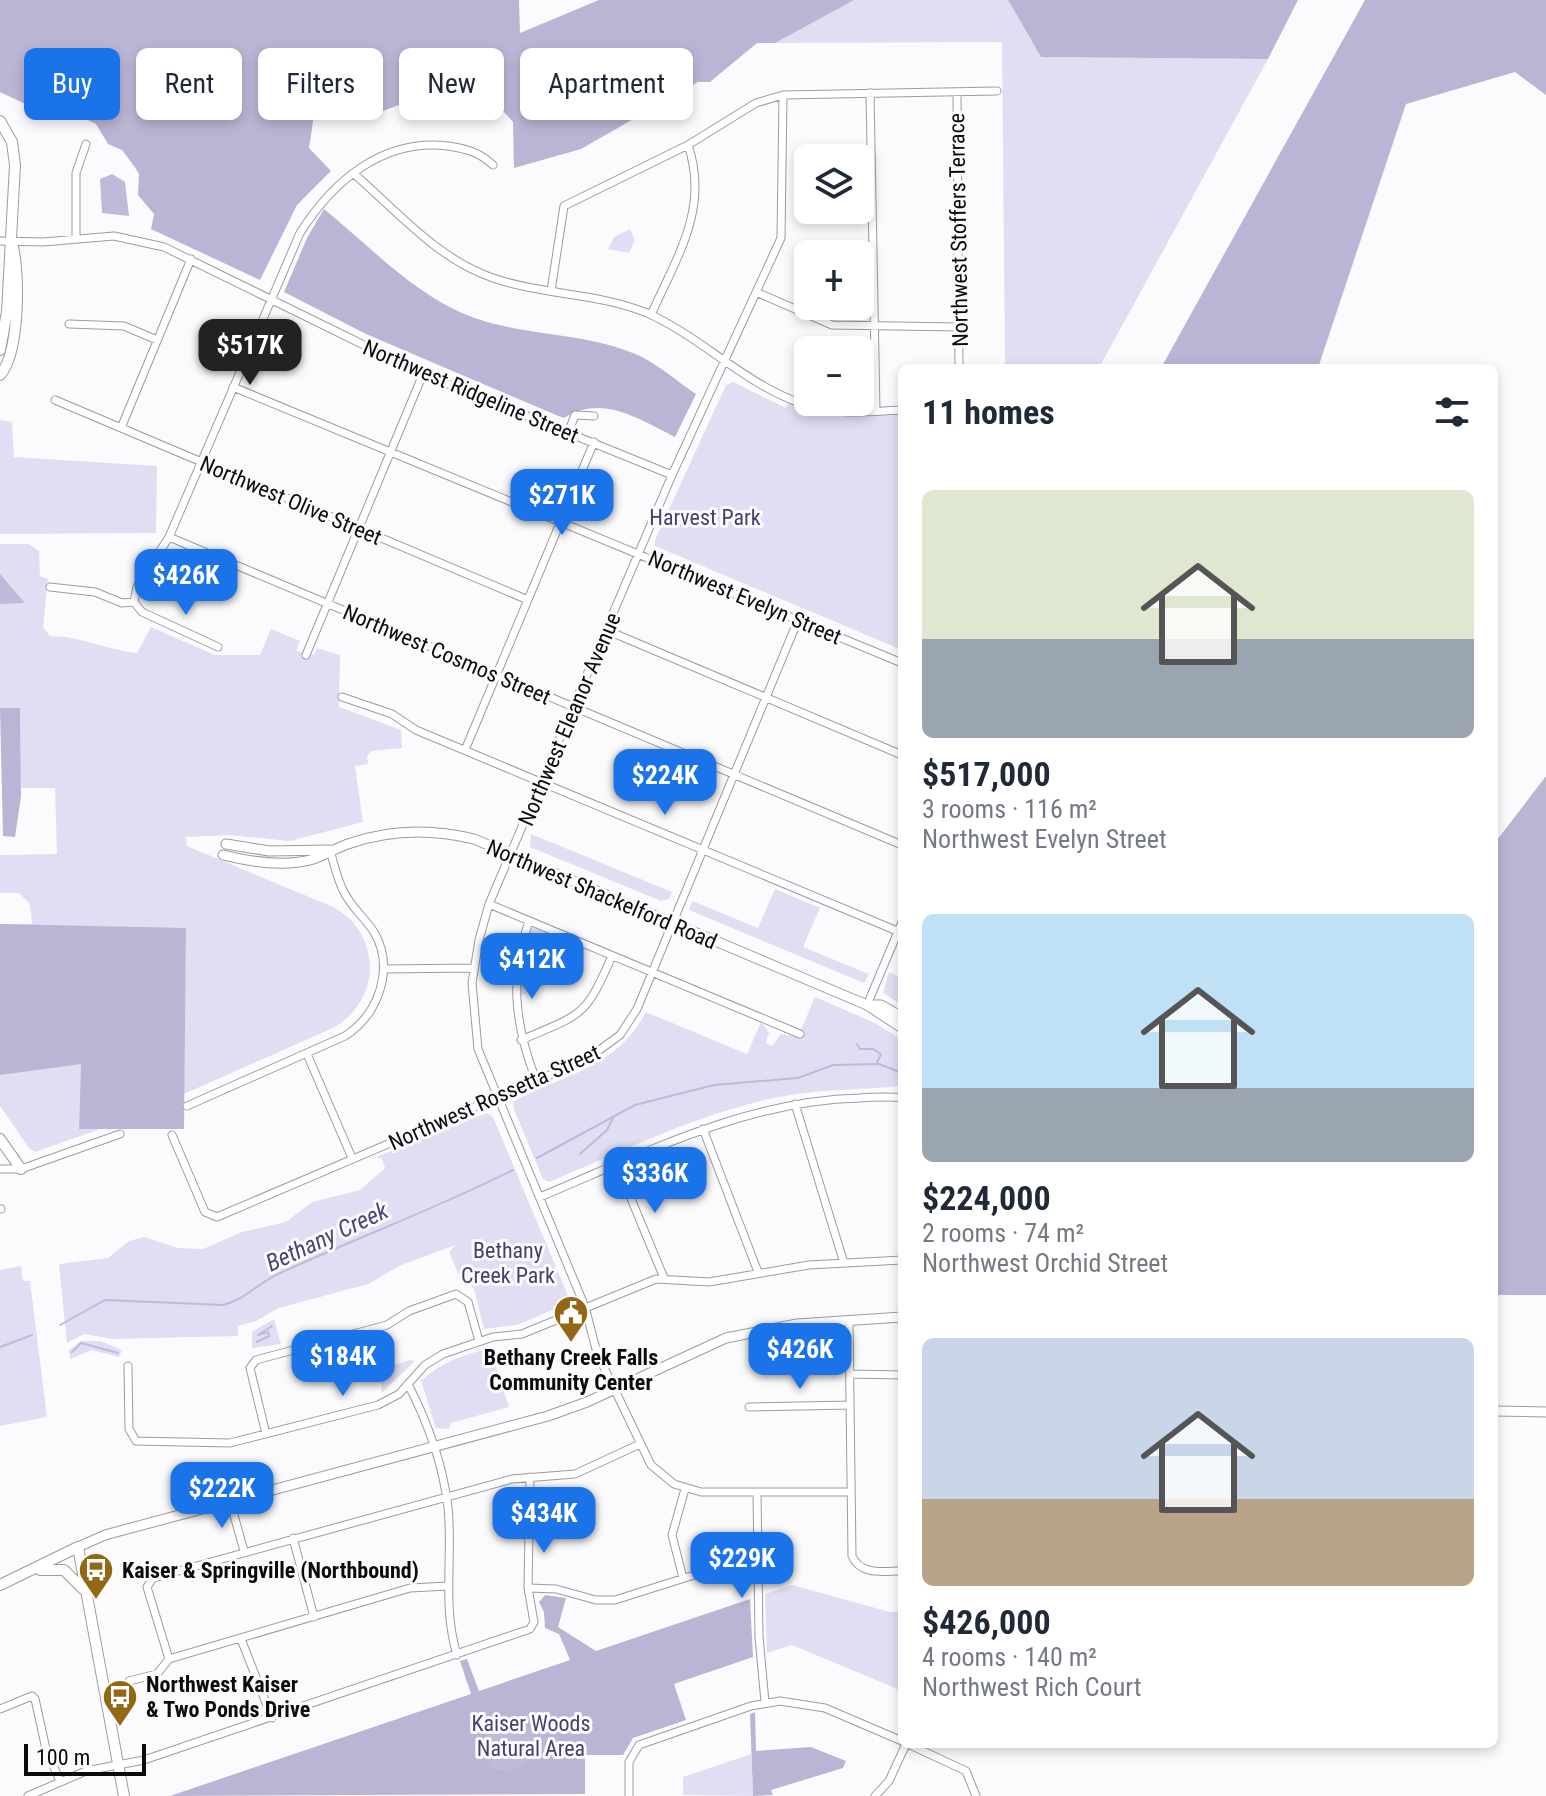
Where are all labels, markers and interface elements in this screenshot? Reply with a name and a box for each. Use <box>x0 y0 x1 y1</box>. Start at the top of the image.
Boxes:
chip: Buy <box>24 48 120 120</box>
chip: Rent <box>136 48 242 120</box>
chip: Filters <box>258 48 383 120</box>
chip: New <box>399 48 504 120</box>
chip: Apartment <box>520 48 693 120</box>
street label: Northwest Stoffers Terrace <box>944 113 973 347</box>
map controls <box>794 144 874 416</box>
button: layers <box>794 144 874 224</box>
button: + <box>794 240 874 320</box>
pin: $517K <box>194 319 306 387</box>
text: $517K <box>217 330 283 360</box>
street label: Northwest Ridgeline Street <box>359 335 582 448</box>
button: − <box>794 336 874 416</box>
icon: filters <box>1430 390 1474 434</box>
text: 11 homes <box>922 392 1055 432</box>
street label: Northwest Olive Street <box>196 451 385 550</box>
pin: $271K <box>506 469 618 537</box>
text: $271K <box>529 480 595 510</box>
park label: Harvest Park <box>649 505 761 530</box>
icon: home <box>1126 542 1270 686</box>
street label: Northwest Evelyn Street <box>645 546 845 649</box>
pin: $426K <box>130 549 242 617</box>
text: $426K <box>153 560 219 590</box>
street label: Northwest Cosmos Street <box>339 599 554 710</box>
street label: Northwest Eleanor Avenue <box>513 609 626 829</box>
pin: $224K <box>609 749 721 817</box>
text: $517,000 <box>922 754 1051 794</box>
text: $224K <box>632 760 698 790</box>
text: 3 rooms · 116 m² <box>922 794 1097 824</box>
text: Northwest Evelyn Street <box>922 824 1167 854</box>
street label: Northwest Shackelford Road <box>483 835 721 954</box>
pin: $412K <box>476 933 588 1001</box>
text: $412K <box>499 944 565 974</box>
icon: home <box>1126 966 1270 1110</box>
street label: Northwest Rossetta Street <box>385 1040 604 1155</box>
pin: $336K <box>599 1147 711 1215</box>
text: $336K <box>622 1158 688 1188</box>
text: $224,000 <box>922 1178 1051 1218</box>
water label: Bethany Creek <box>261 1196 393 1278</box>
text: 2 rooms · 74 m² <box>922 1218 1084 1248</box>
park label: Bethany Creek Park <box>461 1238 555 1288</box>
text: Northwest Orchid Street <box>922 1248 1168 1278</box>
public building icon: Bethany Creek Falls Community Center <box>552 1294 590 1344</box>
pin: $426K <box>744 1323 856 1391</box>
pin: $184K <box>287 1330 399 1398</box>
text: $426K <box>767 1334 833 1364</box>
text: $184K <box>310 1341 376 1371</box>
place label: Bethany Creek Falls Community Center <box>484 1345 658 1395</box>
icon: home <box>1126 1390 1270 1534</box>
pin: $222K <box>166 1462 278 1530</box>
text: $222K <box>189 1473 255 1503</box>
pin: $434K <box>488 1487 600 1555</box>
text: $434K <box>511 1498 577 1528</box>
pin: $229K <box>686 1532 798 1600</box>
text: $229K <box>709 1543 775 1573</box>
bus stop icon: Kaiser & Springville (Northbound) <box>77 1551 115 1601</box>
place label: Kaiser & Springville (Northbound) <box>122 1558 419 1583</box>
text: $426,000 <box>922 1602 1051 1642</box>
text: 4 rooms · 140 m² <box>922 1642 1097 1672</box>
place label: Northwest Kaiser & Two Ponds Drive <box>146 1672 310 1722</box>
text: Northwest Rich Court <box>922 1672 1141 1702</box>
bus stop icon: Northwest Kaiser & Two Ponds Drive <box>101 1678 139 1728</box>
park label: Kaiser Woods Natural Area <box>471 1711 591 1761</box>
scale bar <box>24 1740 146 1776</box>
text: 100 m <box>36 1745 90 1770</box>

